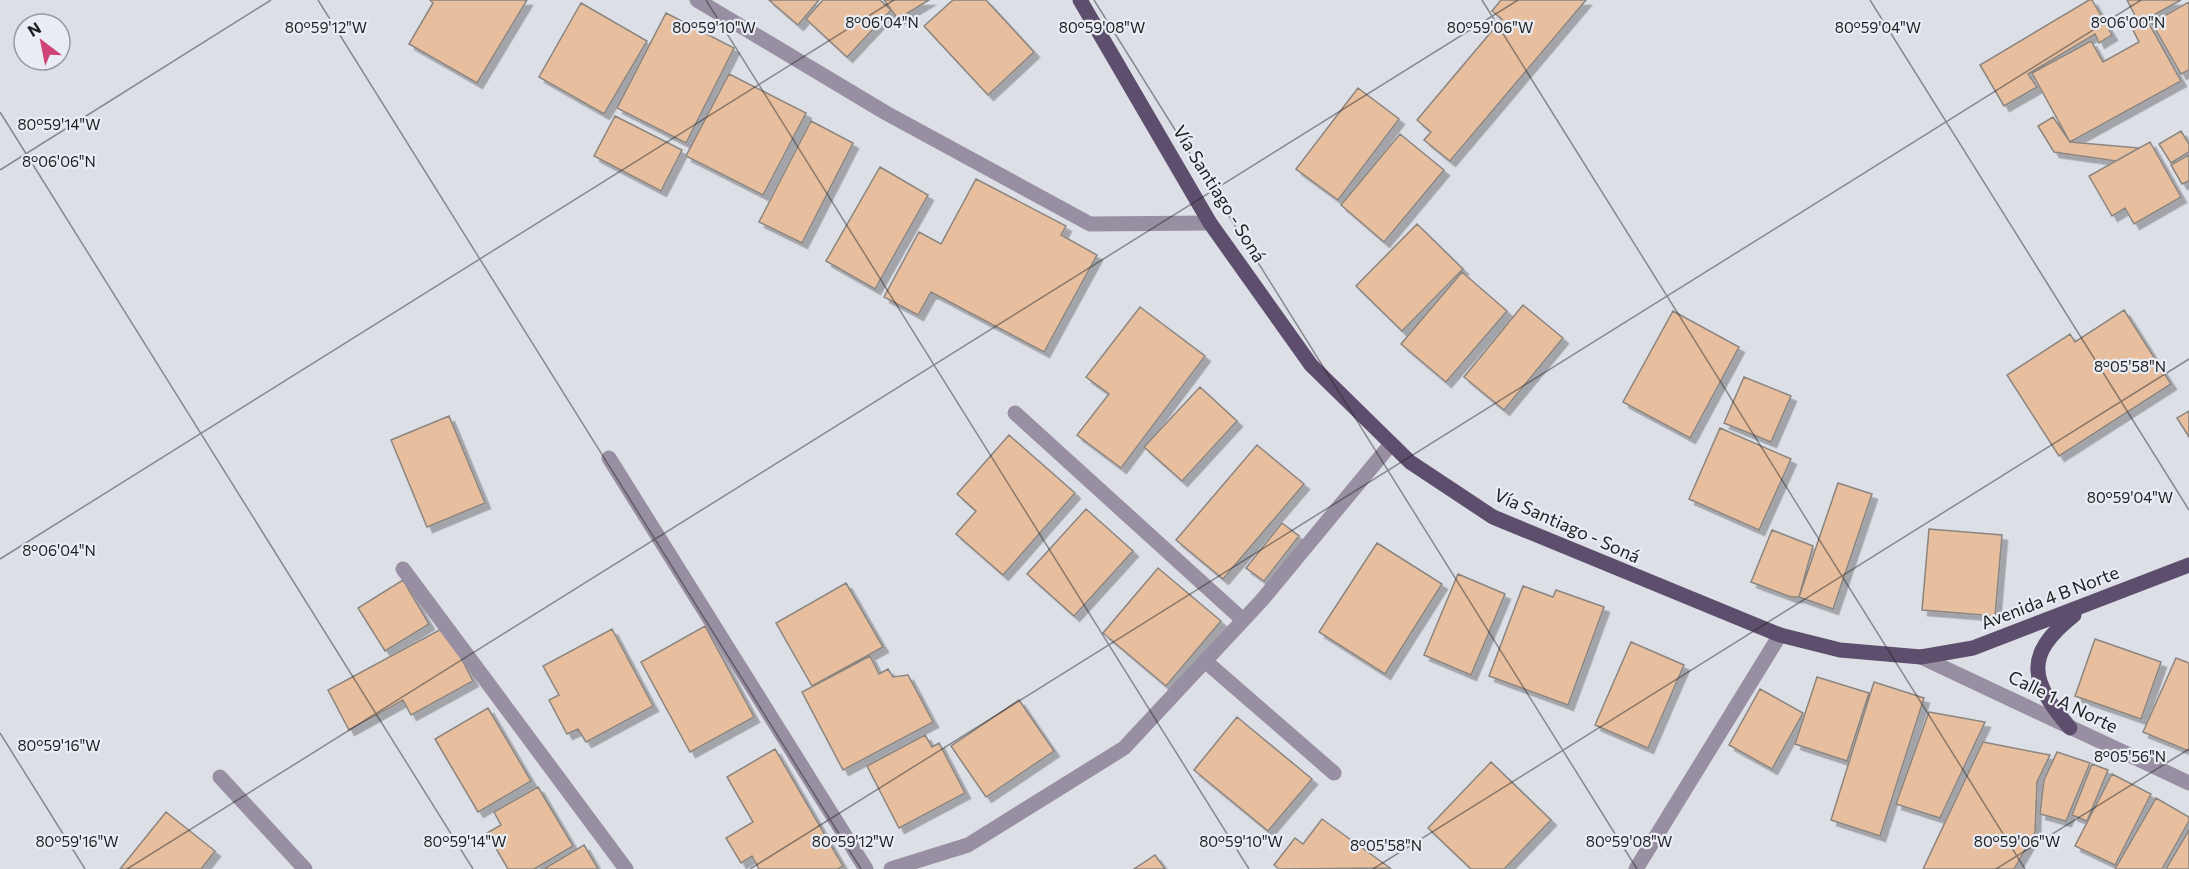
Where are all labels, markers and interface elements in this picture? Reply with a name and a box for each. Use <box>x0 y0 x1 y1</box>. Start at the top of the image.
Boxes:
north arrow <box>12 12 72 72</box>
text: 8°06'04"N <box>845 13 919 31</box>
text: 8°06'00"N <box>2091 13 2165 31</box>
text: N <box>24 18 44 40</box>
text: 80°59'12"W <box>285 18 367 36</box>
text: 80°59'10"W <box>672 18 756 36</box>
text: 80°59'08"W <box>1059 18 1145 36</box>
text: 80°59'06"W <box>1447 18 1533 36</box>
text: 80°59'04"W <box>1835 18 1921 36</box>
text: 80°59'14"W <box>18 115 100 133</box>
street label: Vía Santiago - Soná <box>1169 121 1271 266</box>
text: 8°06'06"N <box>22 152 96 170</box>
text: 8°05'58"N <box>2094 357 2166 375</box>
street label: Vía Santiago - Soná <box>1491 483 1644 567</box>
text: 80°59'04"W <box>2087 488 2173 506</box>
text: 8°06'04"N <box>22 541 96 559</box>
street label: Avenida 4 B Norte <box>1978 561 2122 633</box>
street label: Calle 1 A Norte <box>2005 665 2122 737</box>
text: 80°59'16"W <box>17 736 101 754</box>
text: 8°05'56"N <box>2094 747 2166 765</box>
text: 80°59'16"W <box>35 832 119 850</box>
text: 80°59'14"W <box>424 832 506 850</box>
text: 80°59'12"W <box>812 832 894 850</box>
text: 80°59'10"W <box>1199 832 1283 850</box>
text: 80°59'08"W <box>1586 832 1672 850</box>
text: 80°59'06"W <box>1974 832 2060 850</box>
text: 8°05'58"N <box>1350 836 1422 854</box>

